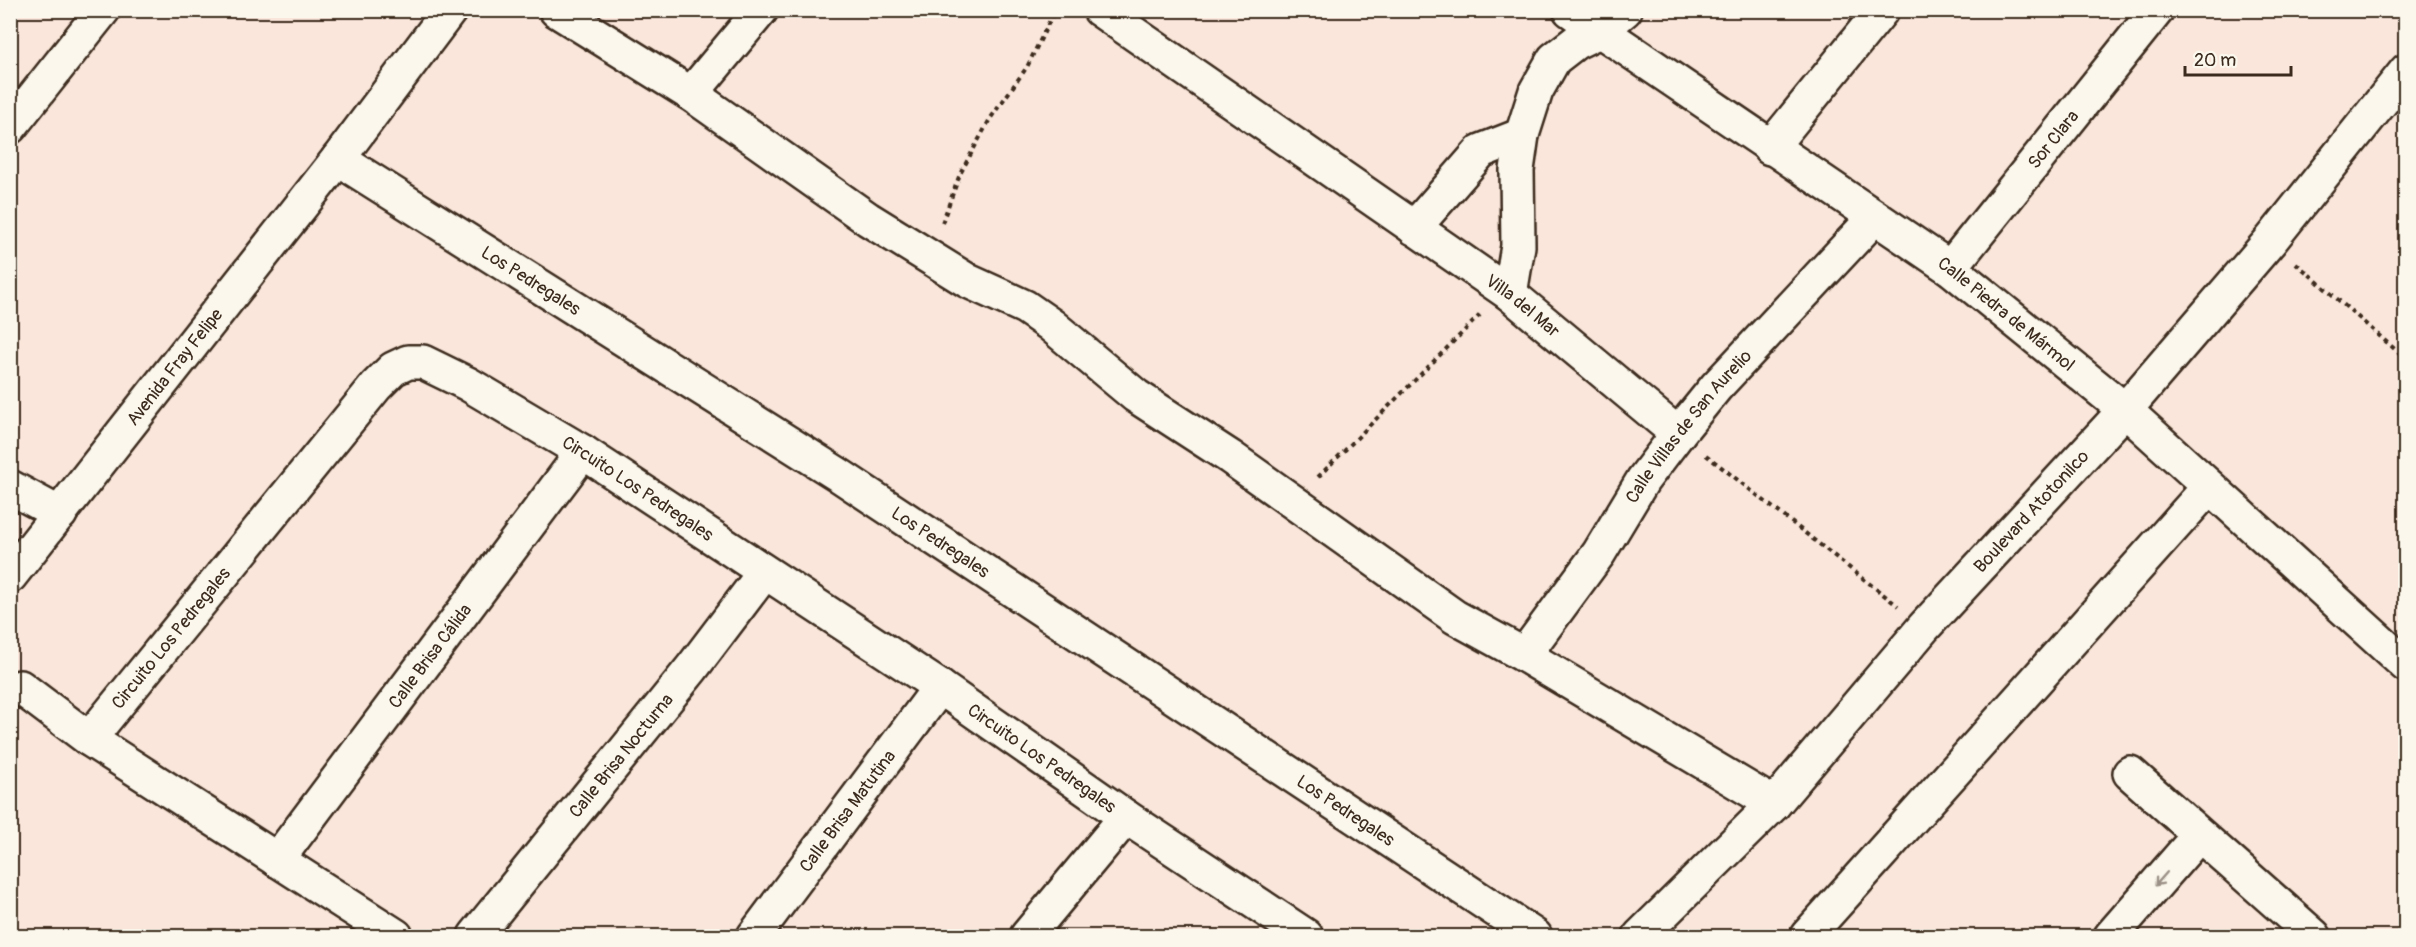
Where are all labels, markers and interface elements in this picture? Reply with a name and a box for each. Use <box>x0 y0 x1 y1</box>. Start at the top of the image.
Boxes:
scale bar <box>2185 39 2292 77</box>
text: 20 m <box>2194 49 2236 72</box>
street label: Sor Clara <box>2023 105 2084 174</box>
street label: Los Pedregales <box>477 241 585 321</box>
street label: Calle Piedra de Mármol <box>1933 252 2079 377</box>
street label: Villa del Mar <box>1481 270 1565 343</box>
street label: Avenida Fray Felipe <box>122 304 228 431</box>
street label: Calle Villas de San Aurelio <box>1621 345 1757 508</box>
street label: Circuito Los Pedregales <box>558 431 718 547</box>
street label: Boulevard Atotonilco <box>1969 445 2094 578</box>
street label: Los Pedregales <box>887 502 994 583</box>
street label: Circuito Los Pedregales <box>107 563 236 714</box>
street label: Calle Brisa Cálida <box>384 599 477 713</box>
street label: Calle Brisa Nocturna <box>564 689 679 823</box>
street label: Circuito Los Pedregales <box>963 699 1120 819</box>
street label: Calle Brisa Matutina <box>795 746 901 877</box>
street label: Los Pedregales <box>1292 770 1399 852</box>
one-way arrow <box>2154 871 2168 886</box>

